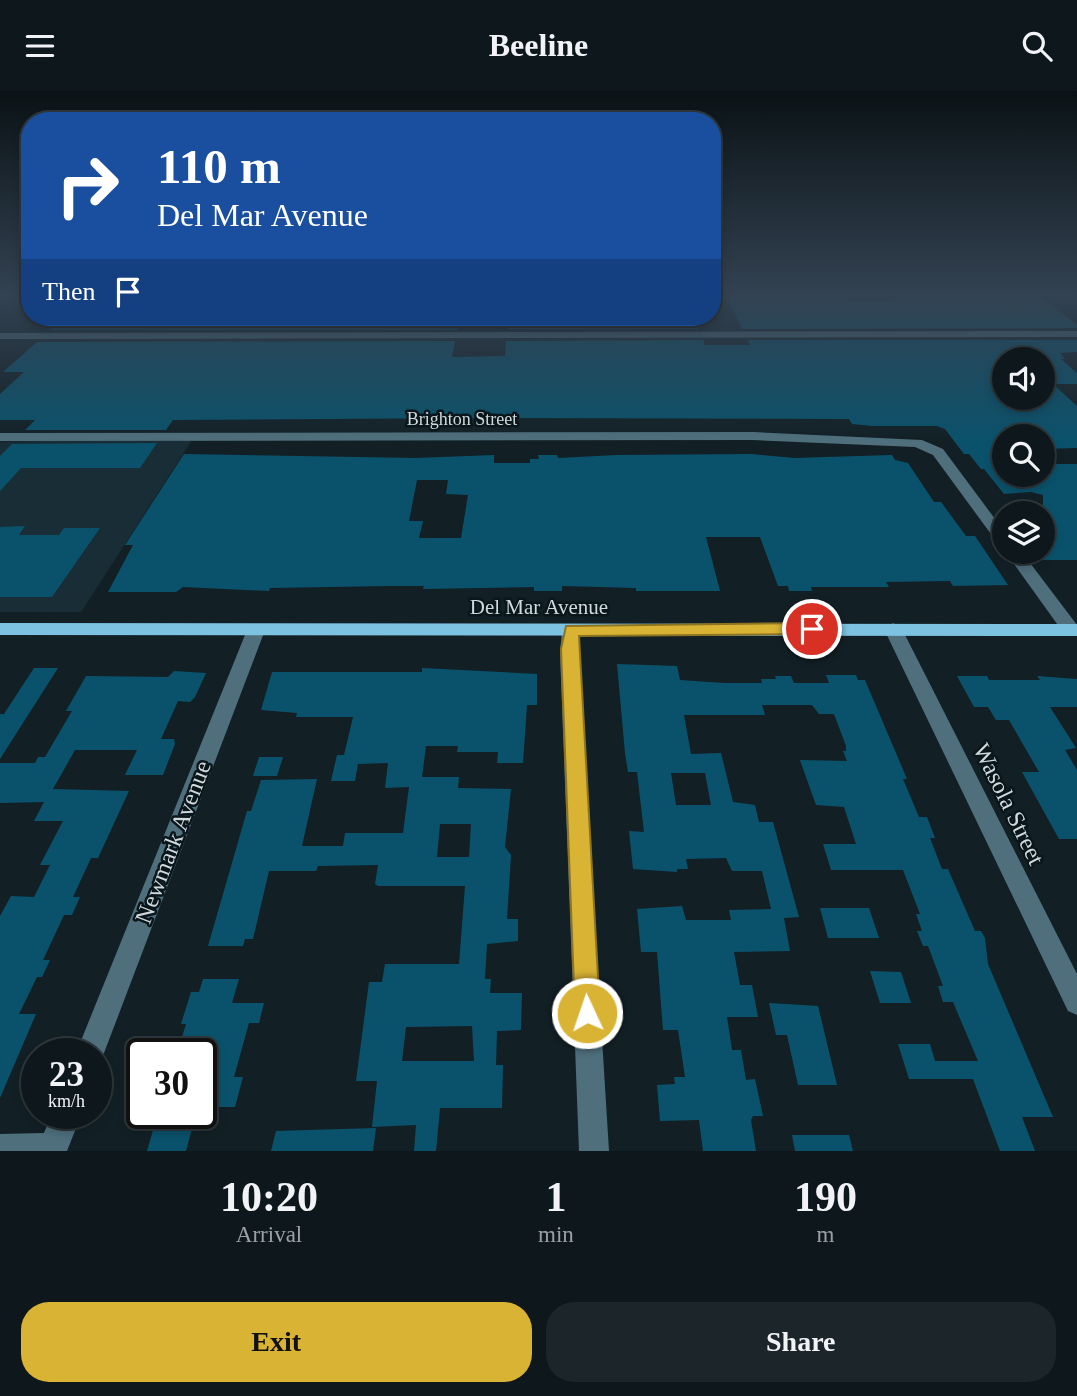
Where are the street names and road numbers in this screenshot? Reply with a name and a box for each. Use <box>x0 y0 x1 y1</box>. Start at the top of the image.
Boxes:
street label: Brighton Street <box>407 409 517 429</box>
street label: Del Mar Avenue <box>470 595 608 619</box>
street label: Wasola Street <box>968 739 1050 869</box>
street label: Newmark Avenue <box>130 757 216 927</box>

